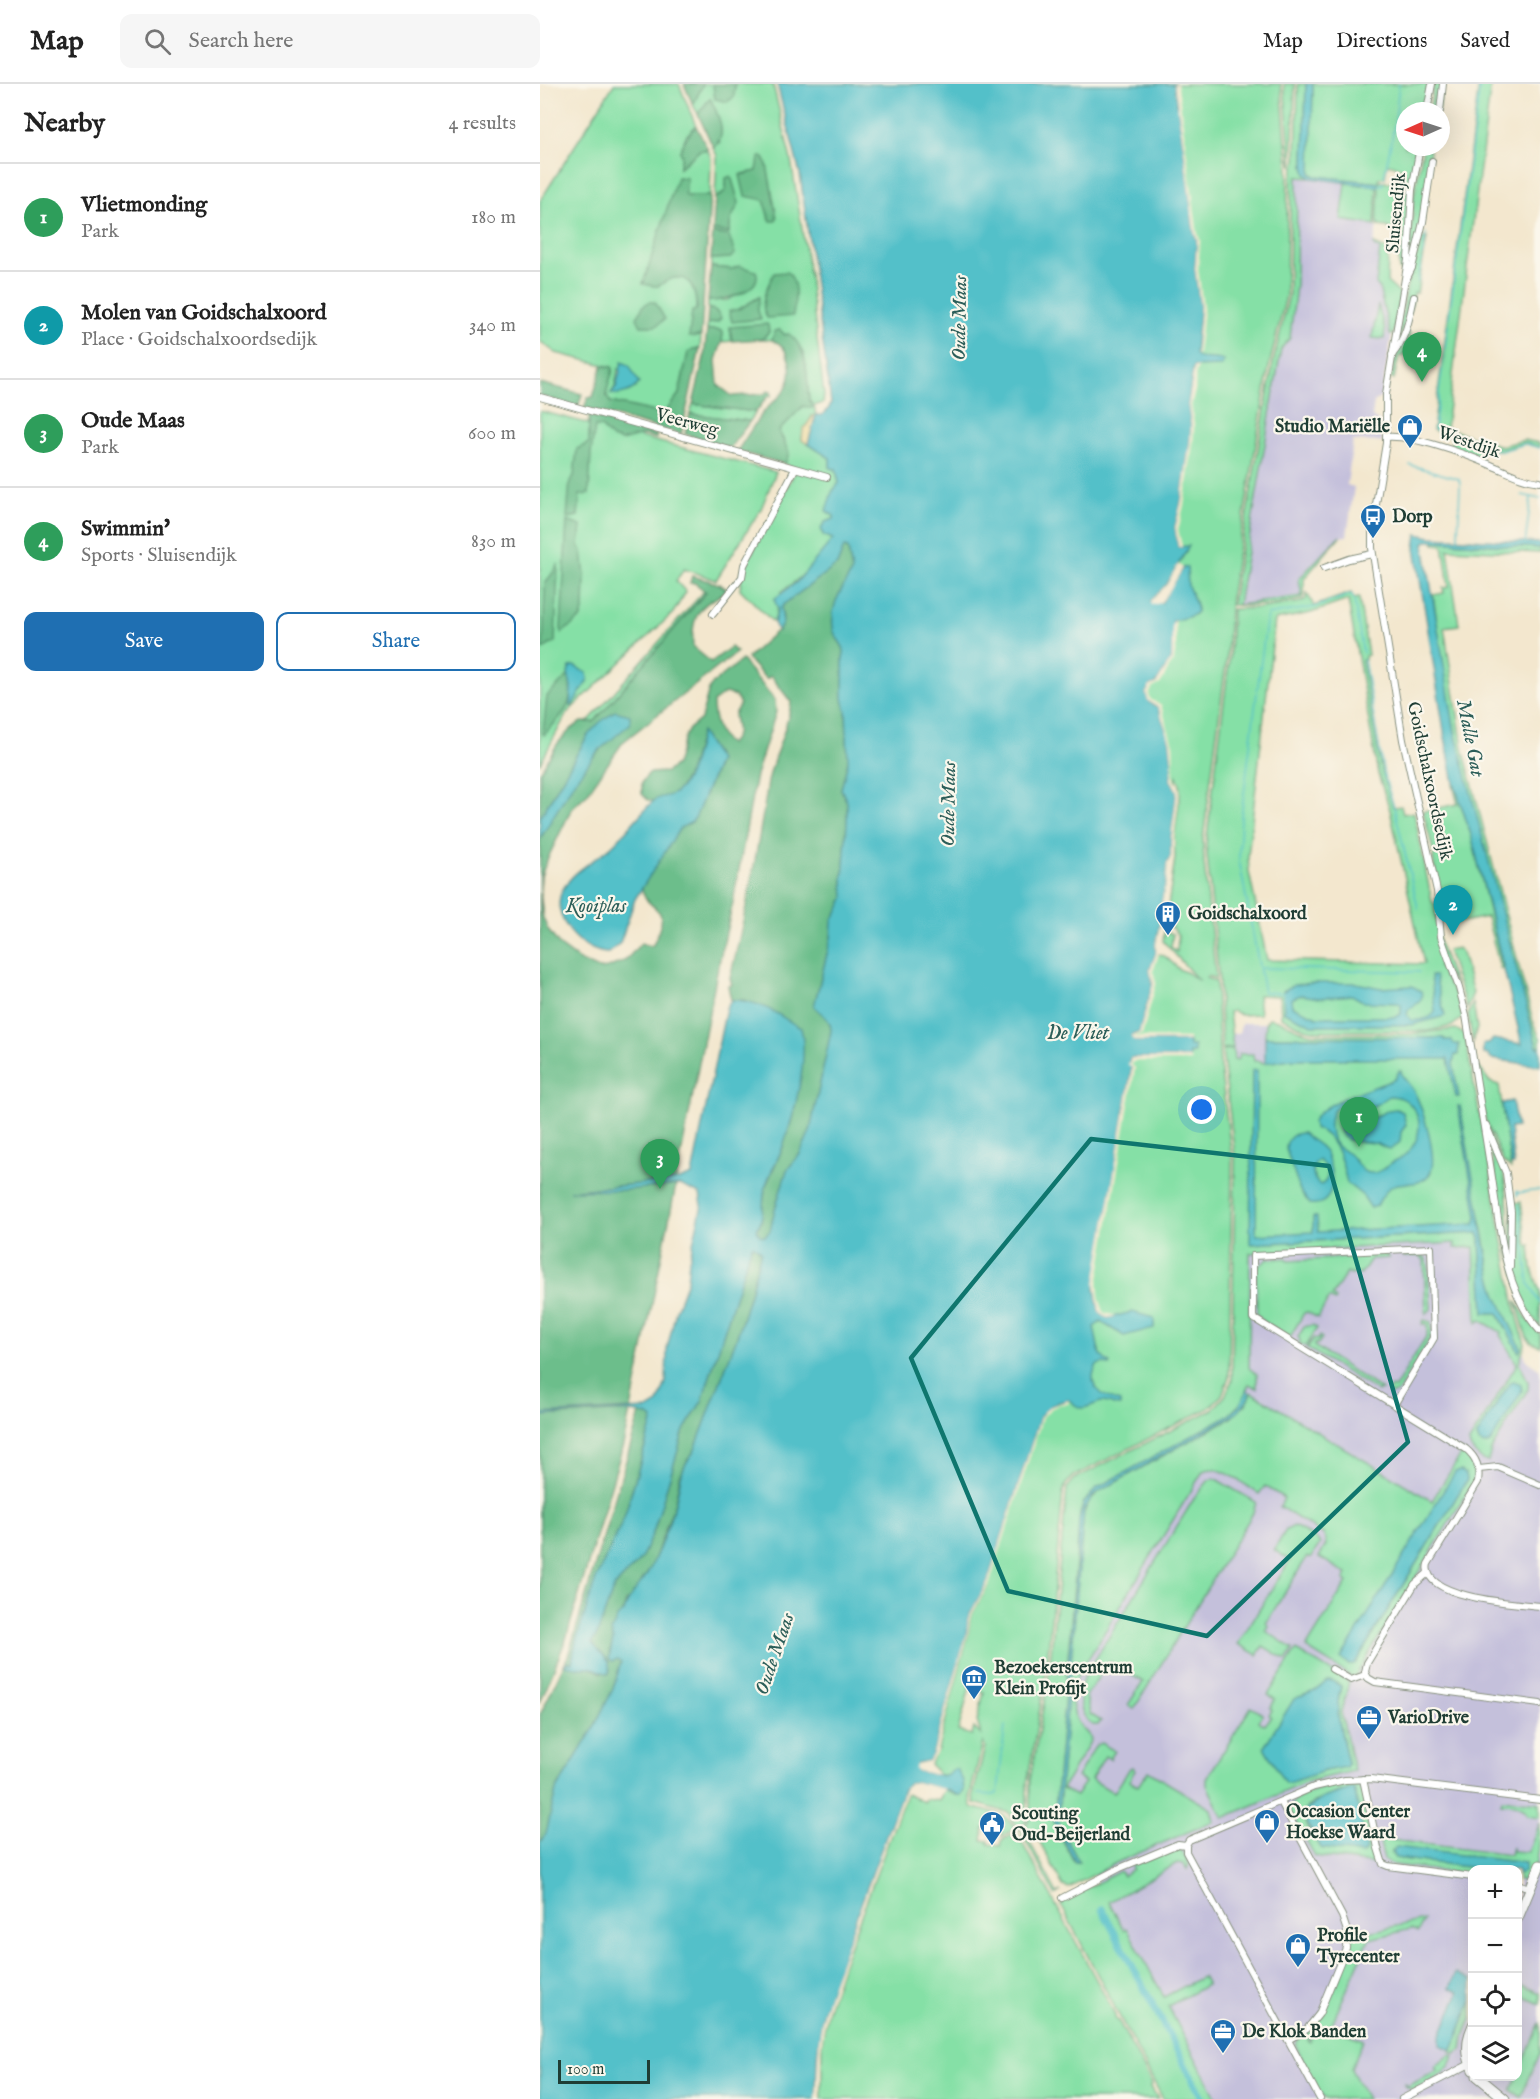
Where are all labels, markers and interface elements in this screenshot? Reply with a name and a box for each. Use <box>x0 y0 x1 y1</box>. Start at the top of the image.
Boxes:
search box <box>120 14 540 68</box>
text: Map <box>30 24 84 59</box>
icon: search <box>141 25 174 58</box>
text: Search here <box>189 27 293 55</box>
text: Map <box>1263 28 1303 55</box>
text: Directions <box>1336 28 1427 55</box>
text: Saved <box>1460 28 1510 55</box>
north arrow <box>1396 102 1450 156</box>
text: Nearby <box>24 107 105 140</box>
text: 4 results <box>449 111 516 136</box>
street label: Sluisendijk <box>1382 171 1412 254</box>
text: Vlietmonding <box>81 191 207 219</box>
text: 1 <box>40 205 47 230</box>
text: 180 m <box>471 205 516 230</box>
text: Park <box>81 219 119 244</box>
water label: Oude Maas <box>947 275 973 361</box>
text: Molen van Goidschalxoord <box>81 299 327 327</box>
text: 2 <box>39 313 48 338</box>
text: 340 m <box>469 313 516 338</box>
text: Place · Goidschalxoordsedijk <box>81 327 317 352</box>
pin: 4 <box>1402 332 1442 382</box>
street label: Veerweg <box>652 403 721 442</box>
text: Oude Maas <box>81 407 185 435</box>
shop icon: Studio Mariëlle <box>1395 412 1425 450</box>
place label: Studio Mariëlle <box>1275 416 1391 439</box>
text: 3 <box>40 421 47 446</box>
text: 600 m <box>468 421 516 446</box>
street label: Westdijk <box>1434 421 1504 465</box>
text: Park <box>81 435 119 460</box>
bus stop icon: Dorp <box>1358 502 1388 540</box>
place label: Dorp <box>1392 506 1433 529</box>
text: Swimmin' <box>81 515 170 543</box>
text: 4 <box>39 529 48 554</box>
text: 830 m <box>471 529 516 554</box>
text: Sports · Sluisendijk <box>81 543 237 568</box>
button: Save <box>24 612 264 671</box>
button: Share <box>276 612 516 671</box>
water label: Malle Gat <box>1450 697 1490 780</box>
street label: Goidschalxoordsedijk <box>1401 700 1457 863</box>
water label: Oude Maas <box>936 761 962 847</box>
pin: 2 <box>1434 886 1472 935</box>
water label: Kooiplas <box>565 894 626 919</box>
building icon: Goidschalxoord <box>1153 899 1183 937</box>
place label: Goidschalxoord <box>1188 903 1307 926</box>
water label: De Vliet <box>1047 1021 1111 1046</box>
your location <box>1187 1095 1216 1124</box>
pin: 1 <box>1340 1098 1378 1147</box>
pin: 3 <box>640 1140 680 1189</box>
water label: Oude Maas <box>749 1610 801 1698</box>
place label: Bezoekerscentrum Klein Profijt <box>994 1657 1133 1701</box>
museum icon: Bezoekerscentrum Klein Profijt <box>959 1663 989 1701</box>
office icon: VarioDrive <box>1354 1703 1384 1741</box>
place label: VarioDrive <box>1387 1707 1470 1730</box>
place label: Occasion Center Hoekse Waard <box>1286 1801 1410 1845</box>
place label: Scouting Oud-Beijerland <box>1012 1803 1131 1847</box>
shop icon: Occasion Center Hoekse Waard <box>1252 1807 1282 1845</box>
public building icon: Scouting Oud-Beijerland <box>977 1809 1007 1847</box>
map controls <box>1468 1865 1522 2081</box>
button: + <box>1468 1865 1522 1919</box>
button: − <box>1468 1919 1522 1973</box>
place label: Profile Tyrecenter <box>1316 1925 1400 1969</box>
shop icon: Profile Tyrecenter <box>1283 1931 1313 1969</box>
button: locate <box>1468 1973 1522 2027</box>
office icon: De Klok Banden <box>1208 2017 1238 2055</box>
place label: De Klok Banden <box>1242 2021 1367 2044</box>
button: layers <box>1468 2027 1522 2081</box>
scale bar <box>558 2057 650 2084</box>
text: 100 m <box>567 2060 604 2080</box>

